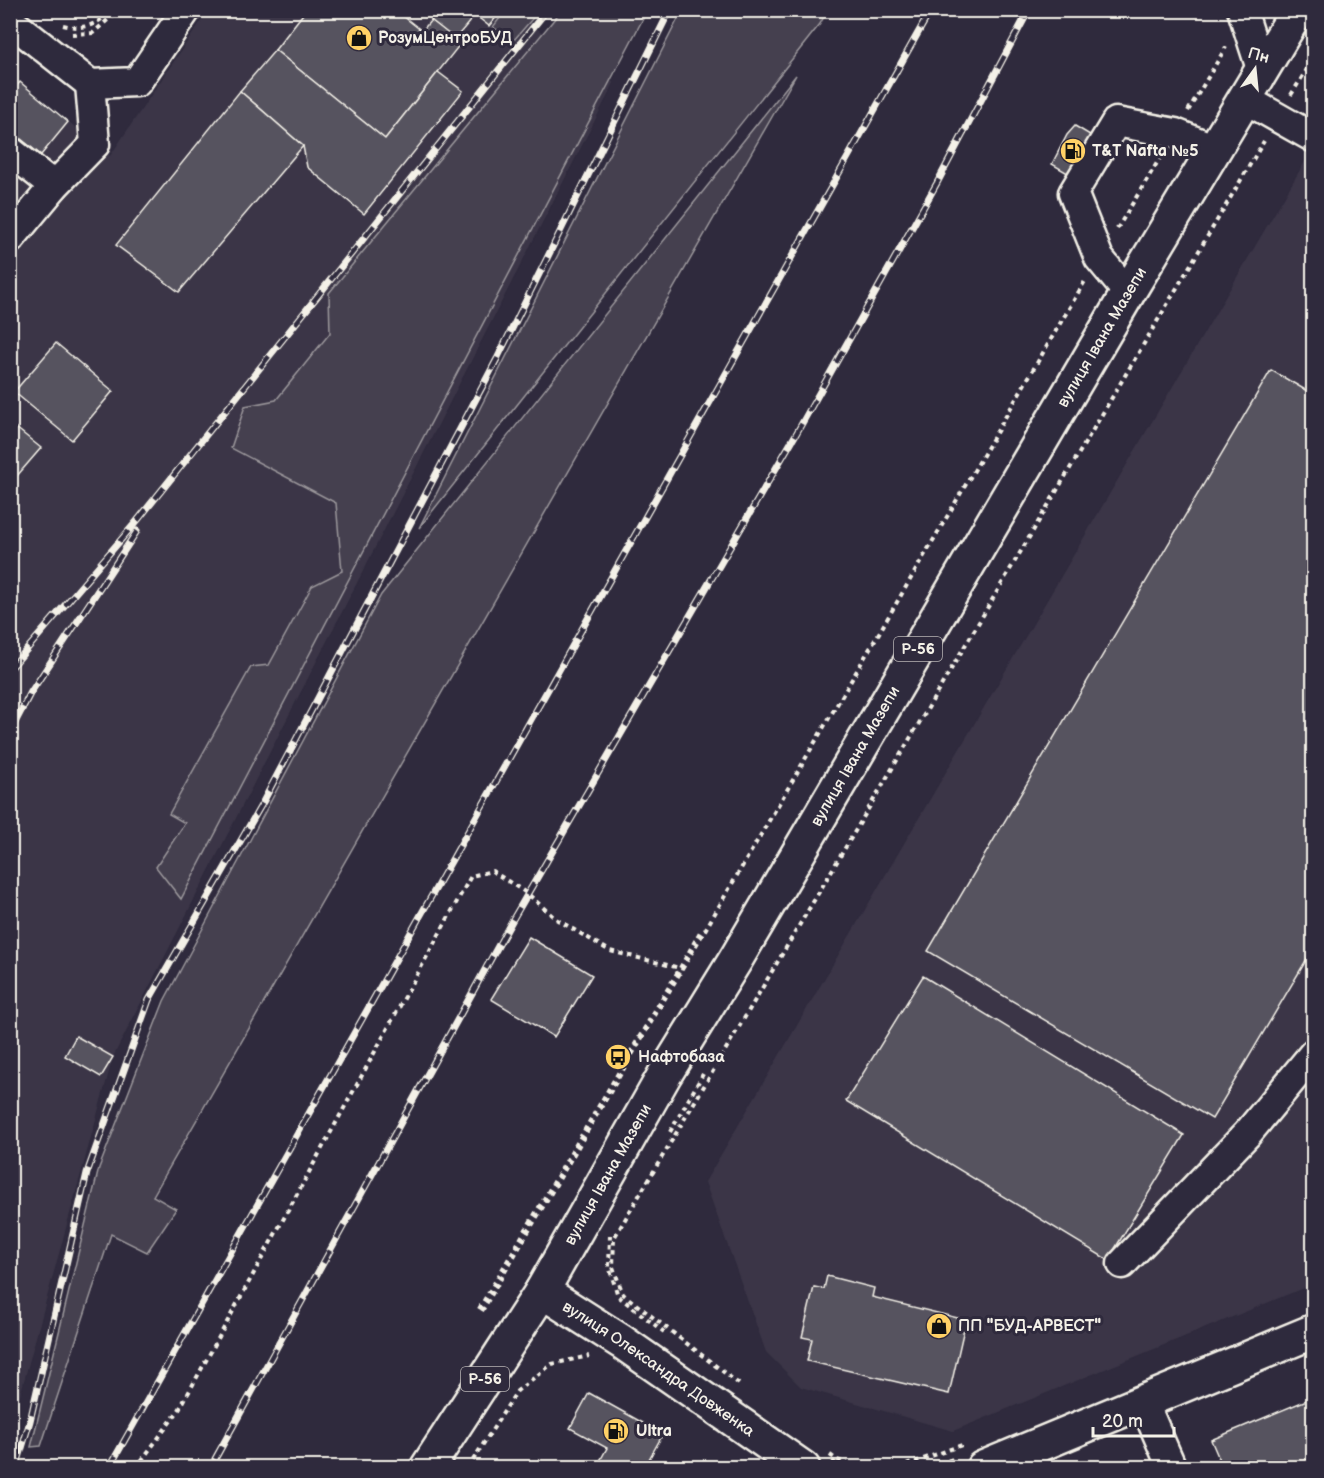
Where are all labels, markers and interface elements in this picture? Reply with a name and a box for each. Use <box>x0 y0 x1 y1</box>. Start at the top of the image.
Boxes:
shop icon: РозумЦентроБУД <box>344 23 374 53</box>
place label: РозумЦентроБУД <box>378 29 513 48</box>
north arrow <box>1225 39 1285 99</box>
text: Пн <box>1246 44 1271 68</box>
fuel station icon: Т&T Nafta №5 <box>1058 136 1088 166</box>
place label: Т&T Nafta №5 <box>1092 142 1198 161</box>
street label: вулиця Івана Мазепи <box>1053 264 1151 411</box>
road number: Р-56 <box>894 637 942 661</box>
street label: вулиця Івана Мазепи <box>807 683 904 830</box>
bus stop icon: Нафтобаза <box>603 1042 633 1072</box>
place label: Нафтобаза <box>638 1048 725 1067</box>
street label: вулиця Івана Мазепи <box>560 1100 656 1249</box>
street label: вулиця Олександра Довженка <box>559 1297 759 1441</box>
shop icon: ПП "БУД-АРВЕСТ" <box>924 1311 954 1341</box>
place label: ПП "БУД-АРВЕСТ" <box>958 1317 1101 1336</box>
road number: Р-56 <box>461 1367 509 1391</box>
scale bar <box>1093 1400 1174 1438</box>
text: 20 m <box>1102 1411 1143 1432</box>
fuel station icon: Ultra <box>601 1416 631 1446</box>
place label: Ultra <box>636 1422 672 1441</box>

